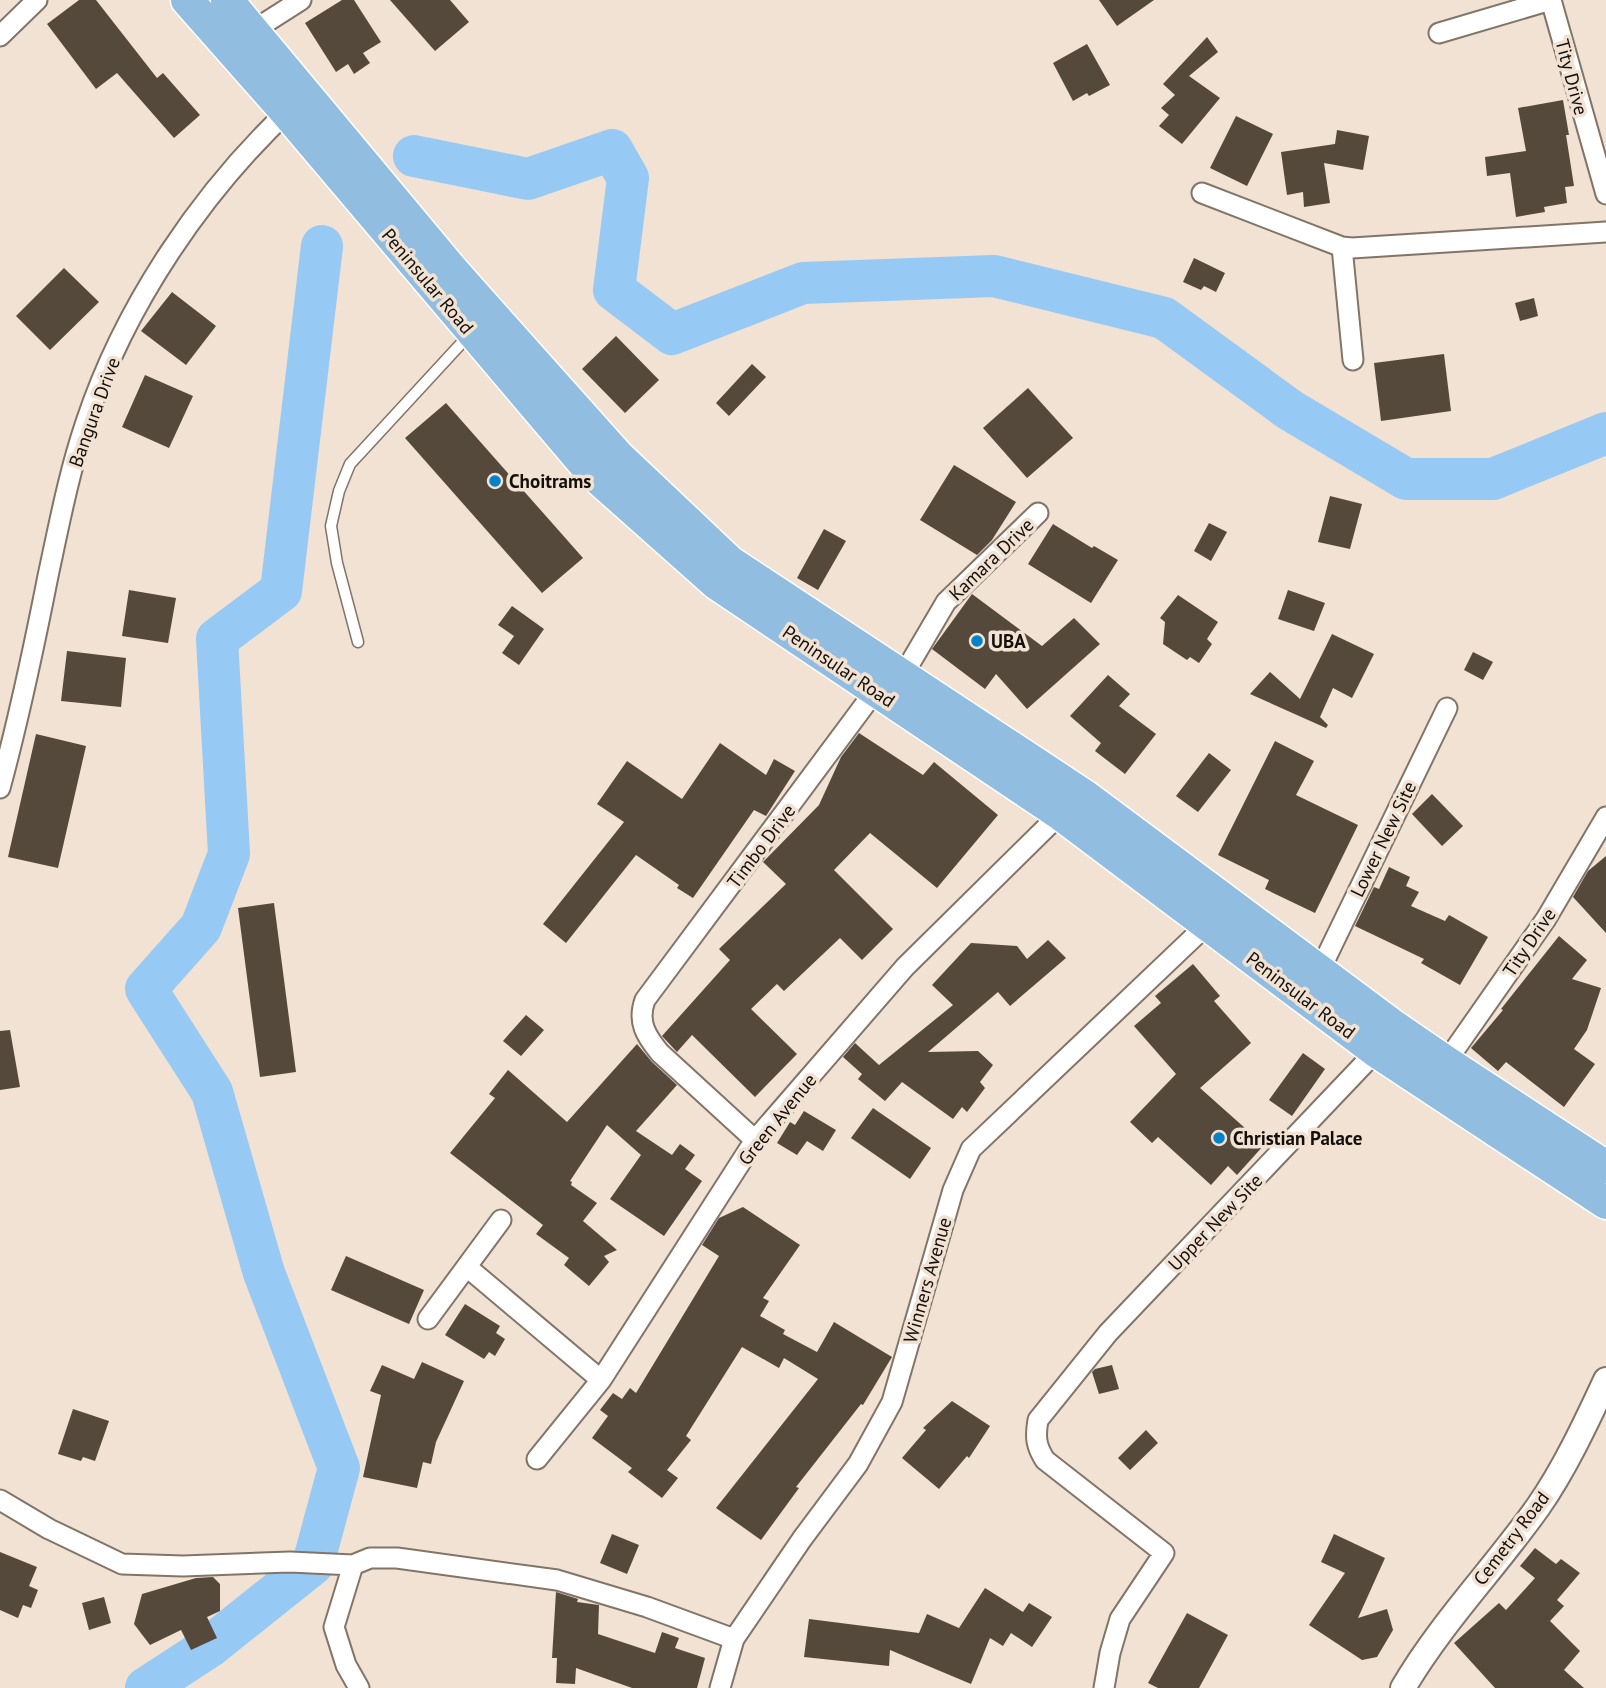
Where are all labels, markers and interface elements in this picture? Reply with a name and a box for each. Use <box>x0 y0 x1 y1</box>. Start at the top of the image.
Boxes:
street label: Tity Drive <box>1550 36 1594 118</box>
street label: Peninsular Road <box>377 223 479 339</box>
street label: Bangura Drive <box>63 354 125 470</box>
place label: Choitrams <box>509 469 591 493</box>
marker: Choitrams <box>487 473 503 489</box>
street label: Kamara Drive <box>944 513 1038 605</box>
street label: Peninsular Road <box>778 620 900 712</box>
place label: UBA <box>991 629 1026 653</box>
marker: UBA <box>969 633 985 649</box>
street label: Lower New Site <box>1345 777 1421 901</box>
street label: Timbo Drive <box>722 799 800 893</box>
street label: Tity Drive <box>1497 903 1561 981</box>
street label: Peninsular Road <box>1242 946 1360 1044</box>
street label: Green Avenue <box>733 1068 821 1170</box>
place label: Christian Palace <box>1233 1126 1362 1150</box>
marker: Christian Palace <box>1211 1130 1227 1146</box>
street label: Upper New Site <box>1163 1168 1267 1276</box>
street label: Winners Avenue <box>898 1214 956 1346</box>
street label: Cemetry Road <box>1468 1486 1554 1590</box>

